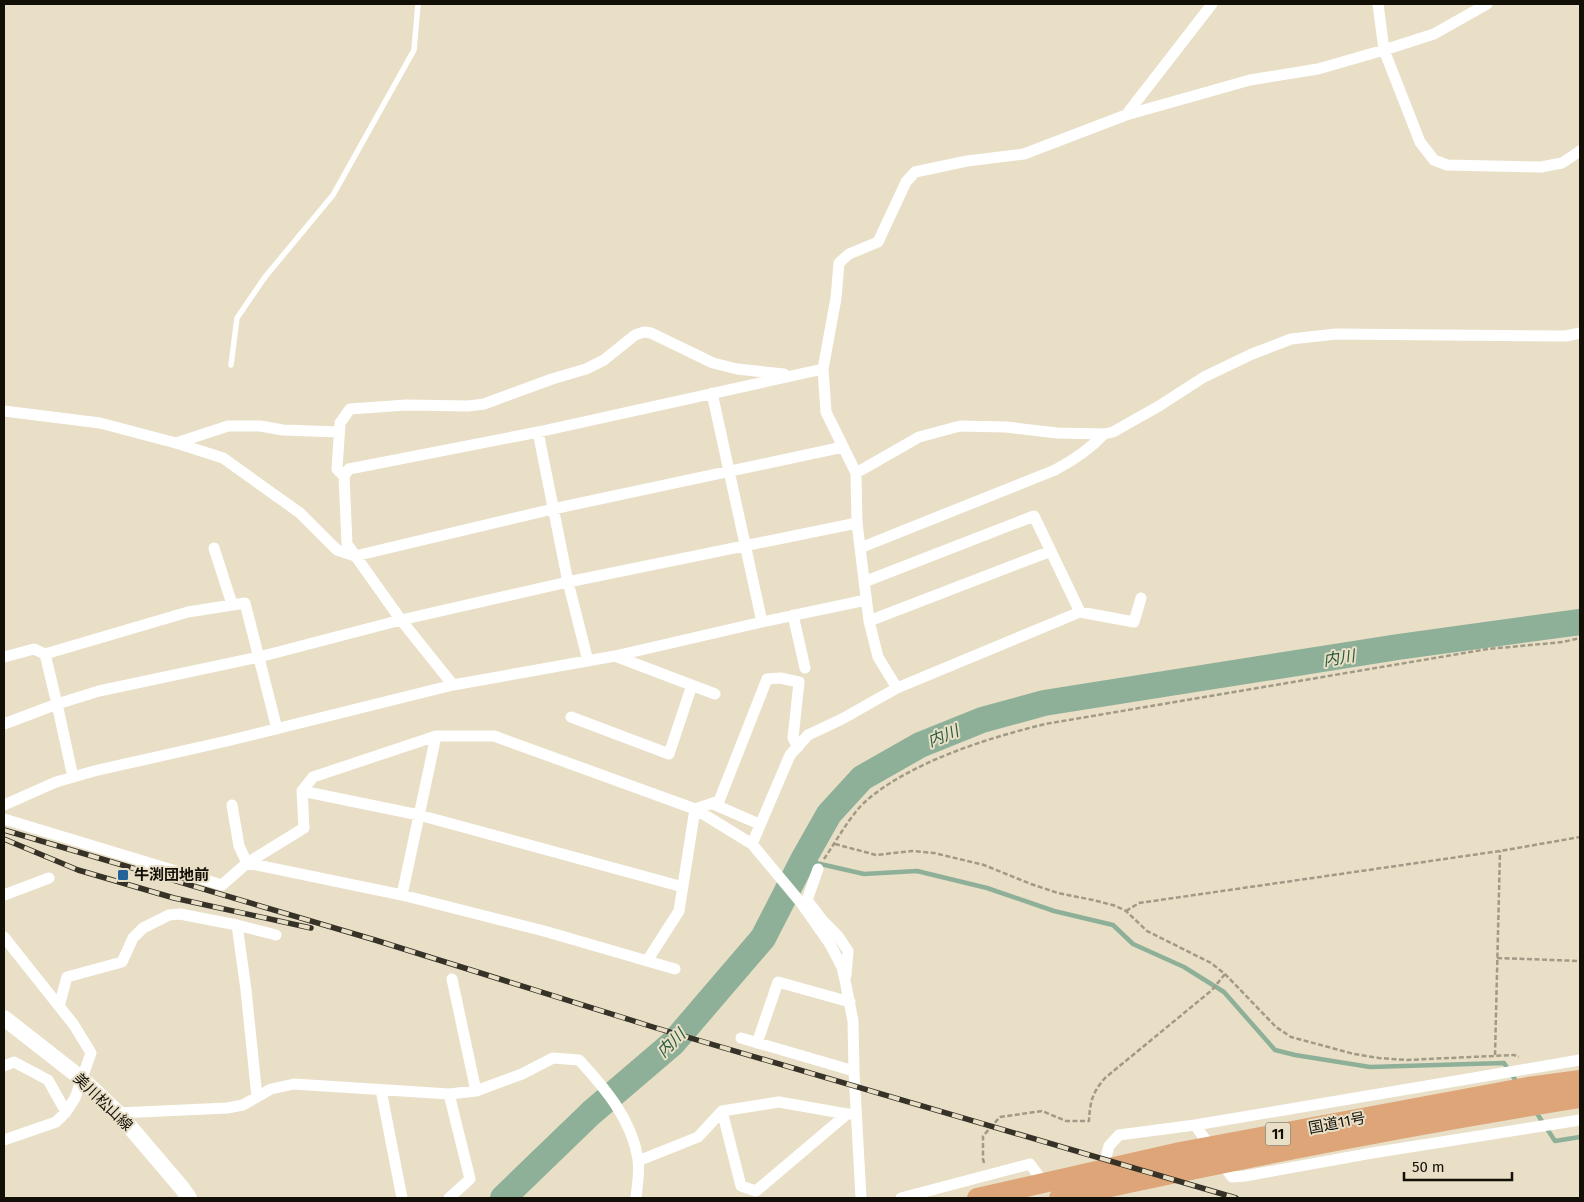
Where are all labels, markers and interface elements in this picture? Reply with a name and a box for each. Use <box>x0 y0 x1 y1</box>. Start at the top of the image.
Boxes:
water label: 内川 <box>1322 646 1358 670</box>
water label: 内川 <box>925 720 963 751</box>
place label: 牛渕団地前 <box>134 866 209 884</box>
marker: 牛渕団地前 <box>116 868 130 882</box>
water label: 内川 <box>653 1024 690 1061</box>
street label: 美川松山線 <box>70 1069 136 1135</box>
street label: 国道11号 <box>1307 1109 1367 1137</box>
road number: 11 <box>1266 1122 1290 1146</box>
scale bar <box>1404 1150 1512 1182</box>
text: 50 m <box>1412 1158 1445 1176</box>

